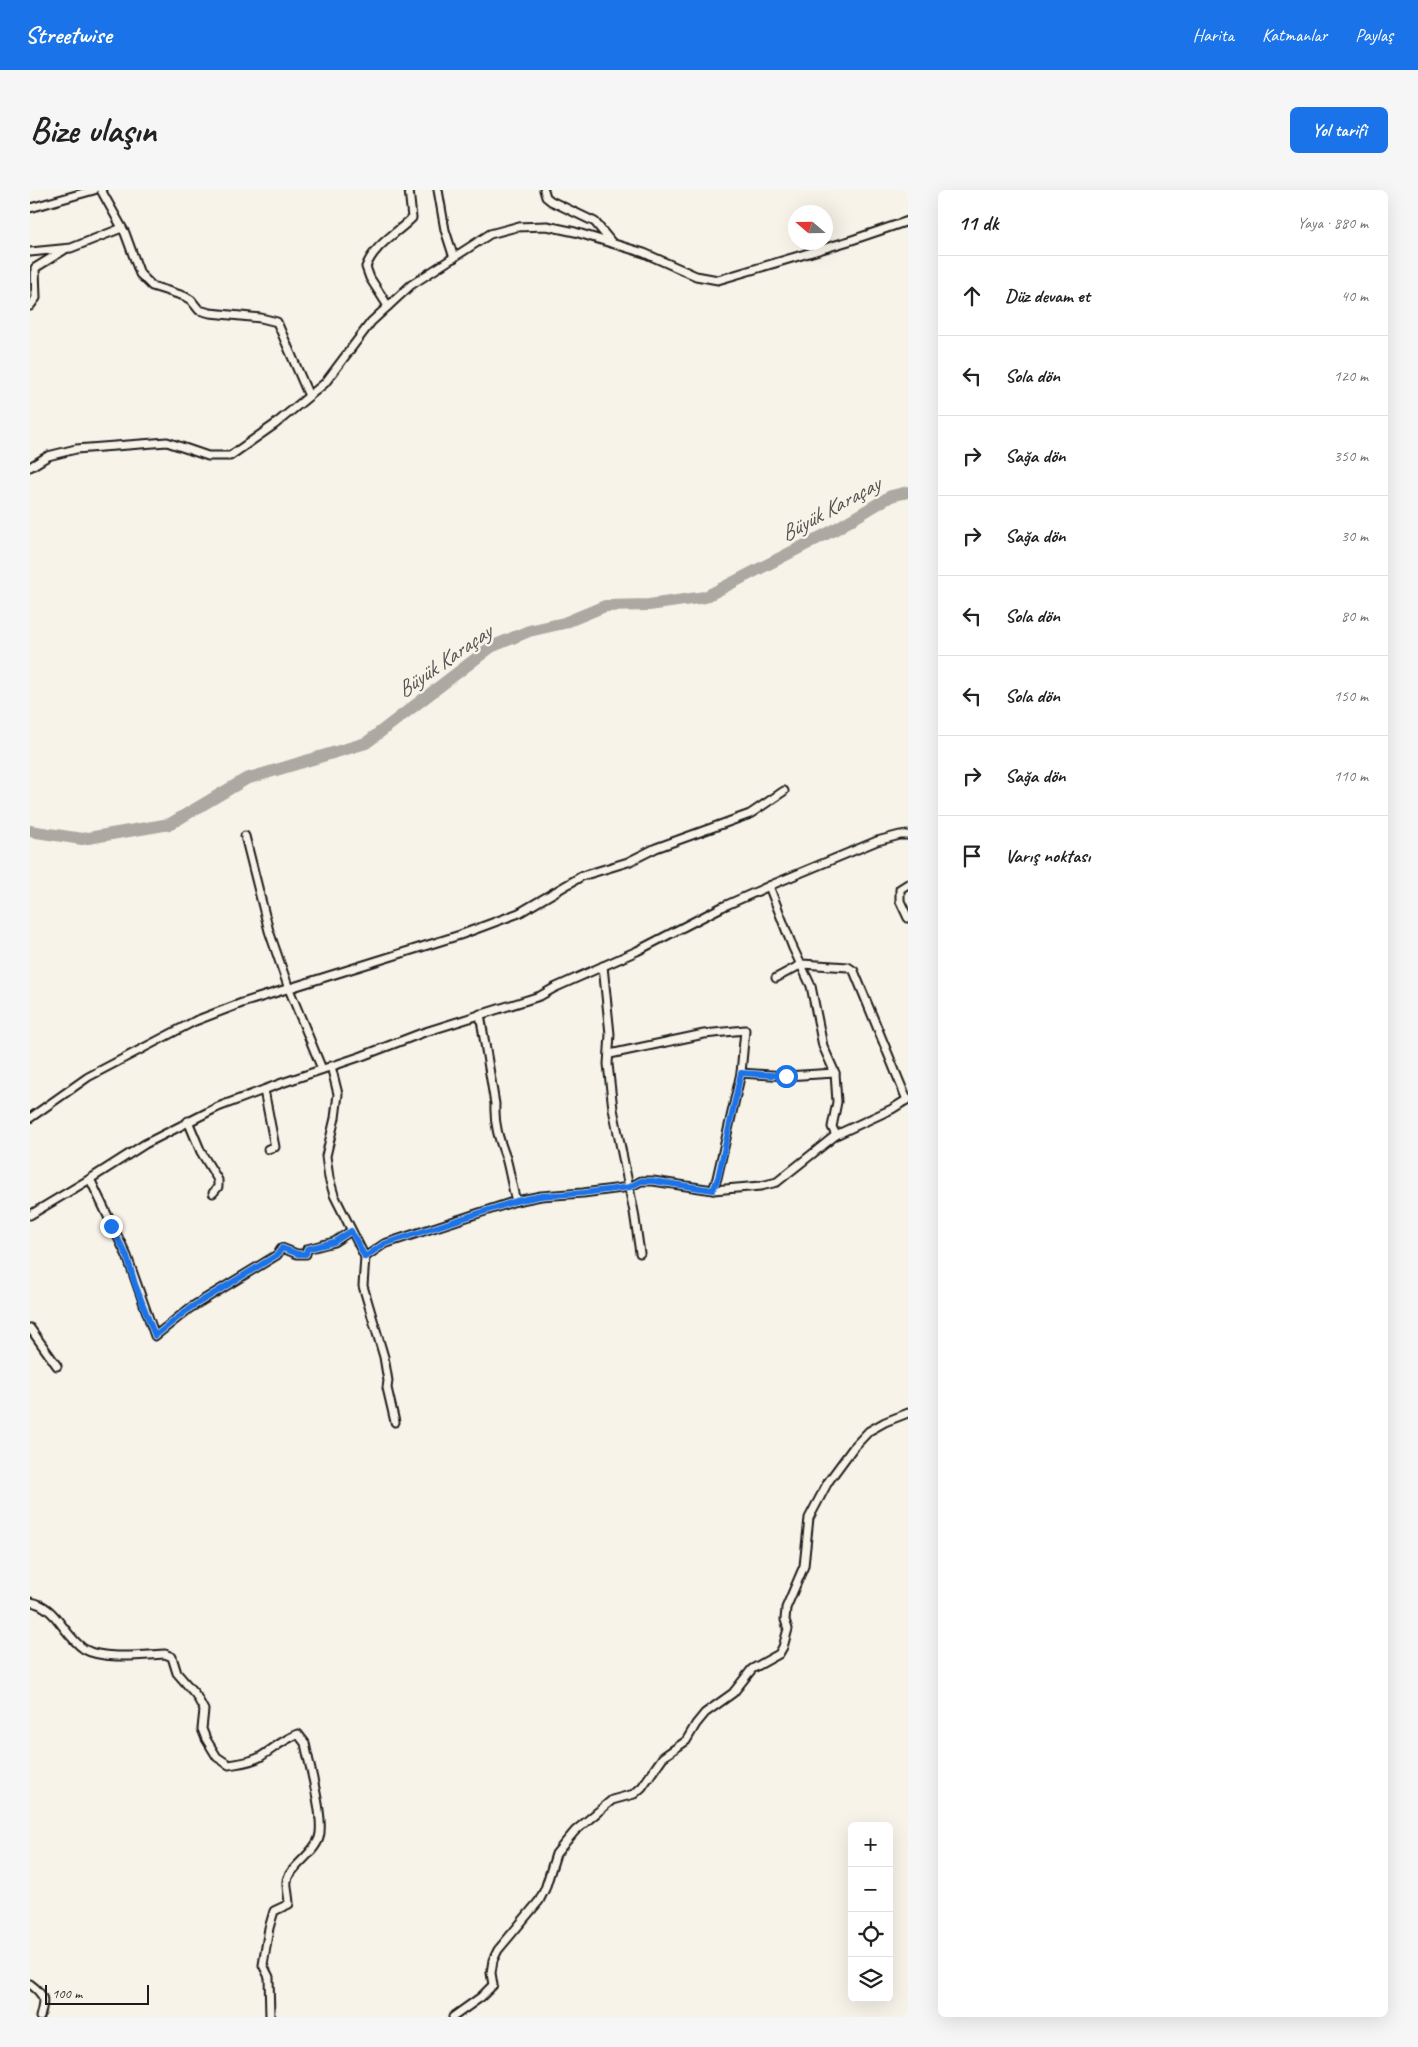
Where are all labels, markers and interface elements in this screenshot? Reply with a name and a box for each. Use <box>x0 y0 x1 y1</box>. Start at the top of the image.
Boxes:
text: Streetwise <box>25 20 111 50</box>
text: Harita <box>1193 24 1234 46</box>
text: Katmanlar <box>1262 24 1327 46</box>
text: Paylaş <box>1355 24 1393 46</box>
button: Yol tarifi <box>1290 107 1388 153</box>
text: Bize ulaşın <box>30 108 156 153</box>
north arrow <box>788 205 833 250</box>
text: 11 dk <box>958 210 998 236</box>
text: Yaya · 880 m <box>1297 213 1368 233</box>
icon: ahead <box>958 282 986 310</box>
text: Düz devam et <box>1005 284 1090 308</box>
text: 40 m <box>1341 286 1368 306</box>
icon: left <box>958 362 986 390</box>
text: Sola dön <box>1005 364 1060 388</box>
text: 120 m <box>1334 366 1368 386</box>
icon: right <box>958 442 986 470</box>
text: Sağa dön <box>1005 444 1066 468</box>
text: 350 m <box>1334 446 1368 466</box>
water label: Büyük Karaçay <box>775 469 888 548</box>
icon: right <box>958 522 986 550</box>
text: Sağa dön <box>1005 524 1066 548</box>
text: 30 m <box>1341 526 1368 546</box>
icon: left <box>958 602 986 630</box>
text: Sola dön <box>1005 604 1060 628</box>
text: 80 m <box>1341 606 1368 626</box>
water label: Büyük Karaçay <box>391 616 500 704</box>
icon: left <box>958 682 986 710</box>
text: Sola dön <box>1005 684 1060 708</box>
text: 150 m <box>1334 686 1368 706</box>
icon: right <box>958 762 986 790</box>
text: Sağa dön <box>1005 764 1066 788</box>
text: 110 m <box>1334 766 1368 786</box>
icon: arrive <box>958 842 986 870</box>
text: Varış noktası <box>1005 844 1090 868</box>
route start <box>775 1065 798 1088</box>
route end <box>100 1215 123 1238</box>
map controls <box>848 1822 893 2002</box>
button: + <box>848 1822 893 1867</box>
button: − <box>848 1867 893 1912</box>
button: locate <box>848 1912 893 1957</box>
button: layers <box>848 1957 893 2002</box>
scale bar <box>45 1982 149 2005</box>
text: 100 m <box>52 1985 82 2002</box>

